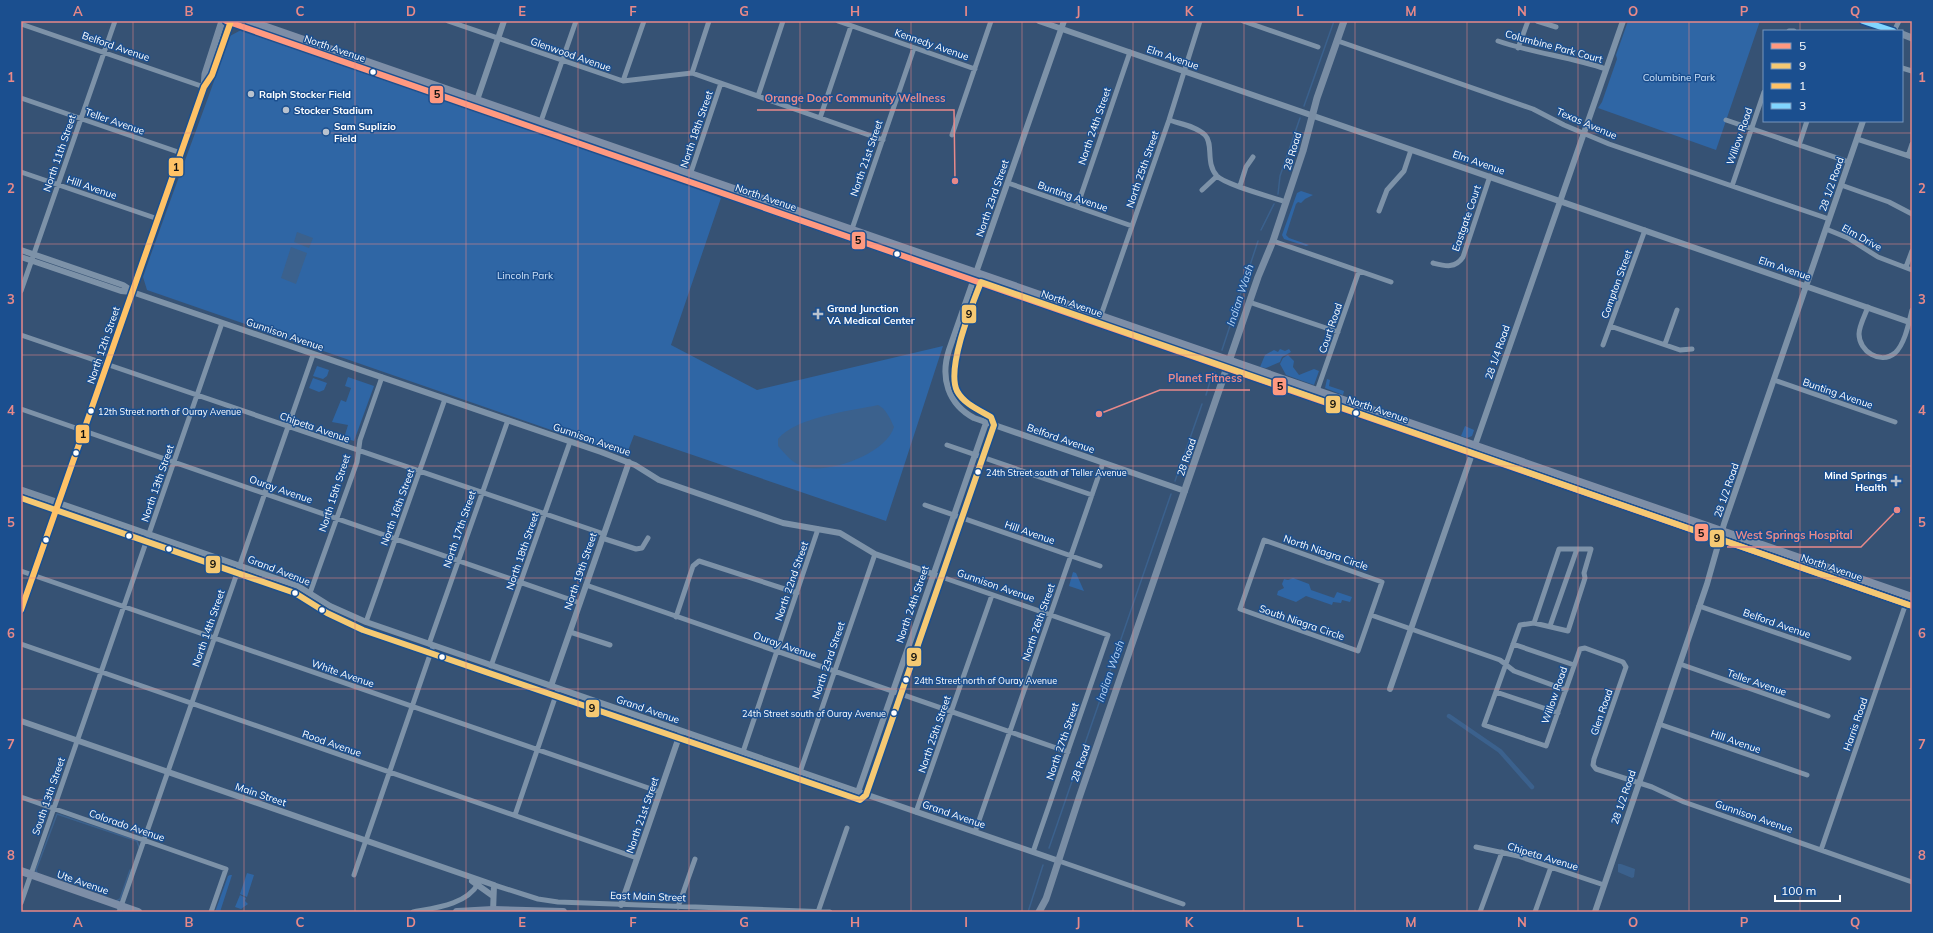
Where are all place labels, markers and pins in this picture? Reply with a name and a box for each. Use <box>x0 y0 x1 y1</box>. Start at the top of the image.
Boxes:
unlabelled marker <box>368 67 378 77</box>
callout: Orange Door Community Wellness <box>757 87 954 110</box>
place label: Ralph Stocker Field <box>259 88 351 101</box>
marker: Ralph Stocker Field <box>246 89 256 99</box>
place label: Stocker Stadium <box>294 104 373 117</box>
marker: Stocker Stadium <box>281 105 291 115</box>
place label: Sam Suplizio Field <box>334 120 396 145</box>
marker: Sam Suplizio Field <box>321 127 331 137</box>
unlabelled marker <box>892 249 902 259</box>
place label: Grand Junction VA Medical Center <box>826 302 915 327</box>
marker: Grand Junction VA Medical Center <box>812 308 824 320</box>
callout: Planet Fitness <box>1160 367 1250 390</box>
marker: 12th Street north of Ouray Avenue <box>86 406 96 416</box>
place label: 12th Street north of Ouray Avenue <box>98 406 241 418</box>
unlabelled marker <box>1351 408 1361 418</box>
unlabelled marker <box>71 448 81 458</box>
marker: 24th Street south of Teller Avenue <box>973 467 983 477</box>
place label: 24th Street south of Teller Avenue <box>986 467 1127 478</box>
place label: Mind Springs Health <box>1824 469 1887 494</box>
marker: Mind Springs Health <box>1890 475 1902 487</box>
callout: West Springs Hospital <box>1727 524 1861 547</box>
unlabelled marker <box>124 531 134 541</box>
unlabelled marker <box>41 535 51 545</box>
unlabelled marker <box>164 544 174 554</box>
unlabelled marker <box>290 588 300 598</box>
unlabelled marker <box>317 605 327 615</box>
unlabelled marker <box>437 652 447 662</box>
marker: 24th Street north of Ouray Avenue <box>901 675 911 685</box>
place label: 24th Street north of Ouray Avenue <box>914 675 1057 687</box>
place label: 24th Street south of Ouray Avenue <box>742 708 886 720</box>
marker: 24th Street south of Ouray Avenue <box>889 708 899 718</box>

